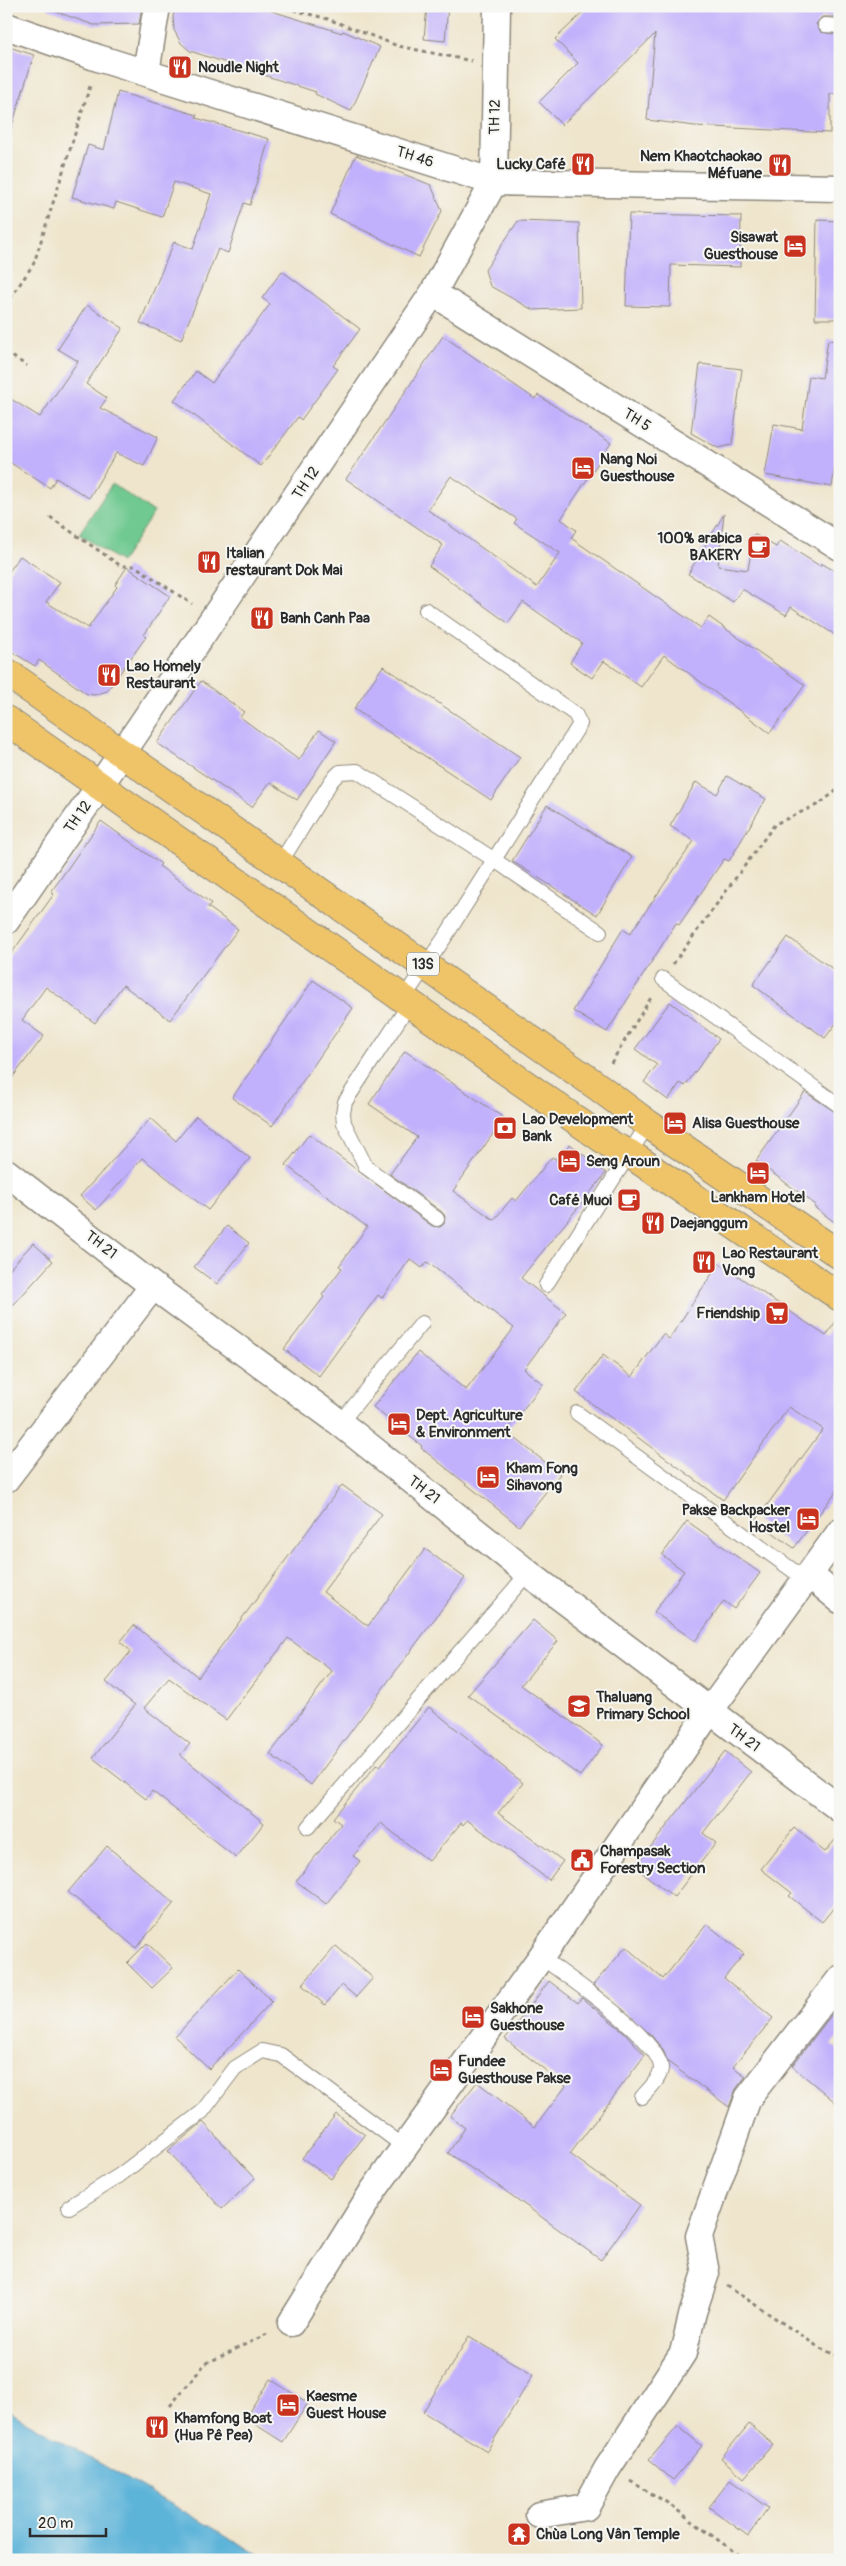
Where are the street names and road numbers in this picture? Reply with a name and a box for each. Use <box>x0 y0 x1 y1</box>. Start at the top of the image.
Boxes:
street label: TH 12 <box>485 99 505 135</box>
street label: TH 46 <box>394 142 436 172</box>
street label: TH 5 <box>620 404 654 436</box>
street label: TH 12 <box>288 463 324 503</box>
street label: TH 12 <box>60 797 96 837</box>
road number: 13S <box>407 952 439 976</box>
street label: TH 21 <box>81 1227 121 1263</box>
street label: TH 21 <box>404 1472 444 1508</box>
street label: TH 21 <box>724 1720 764 1756</box>

